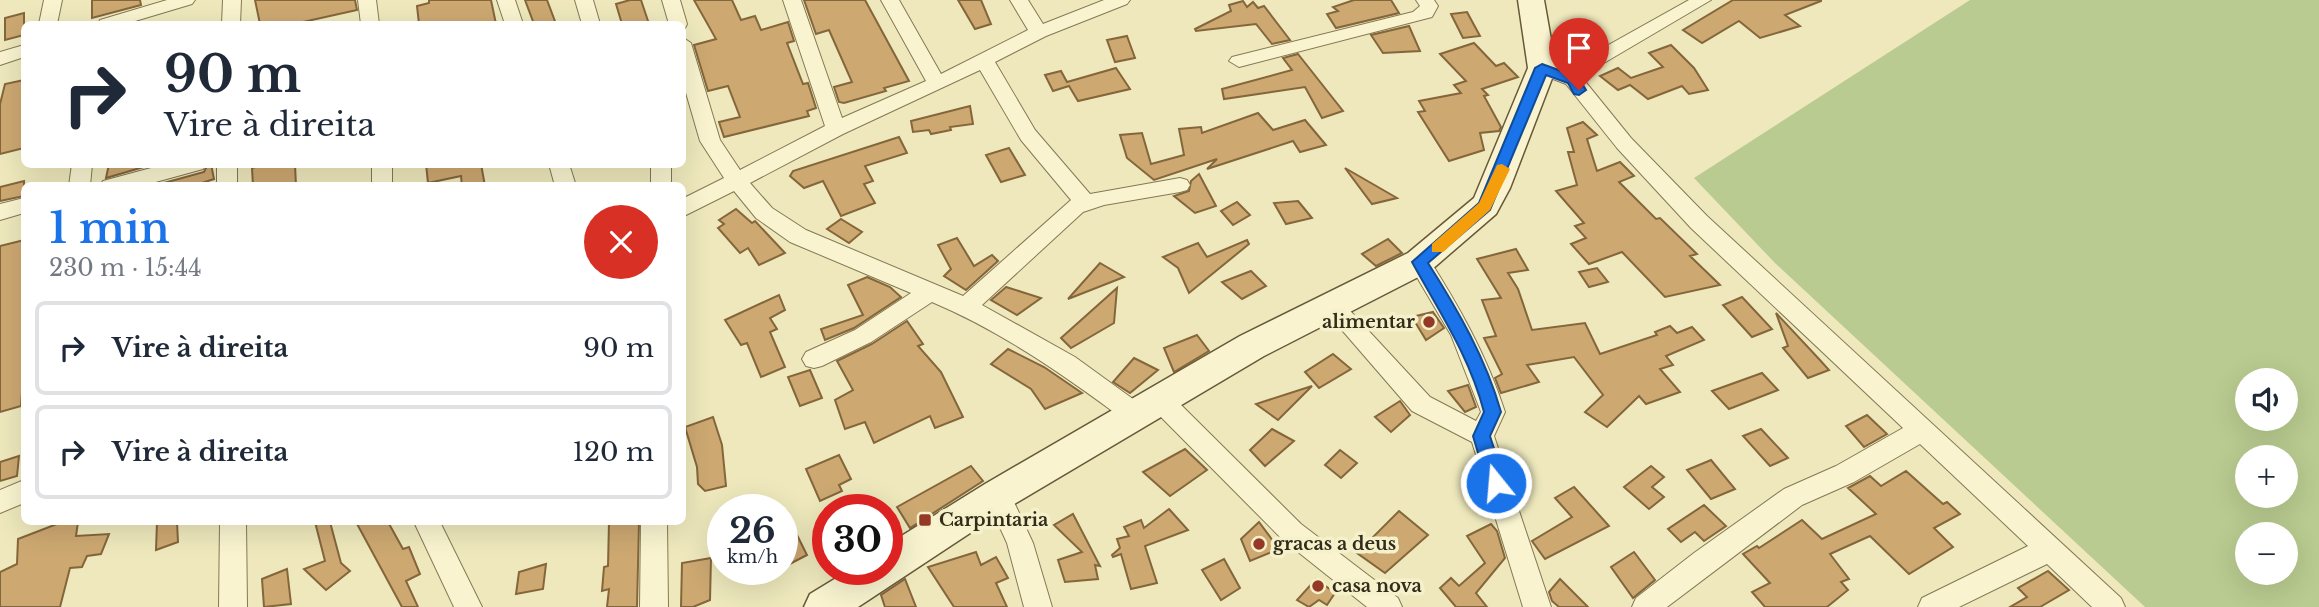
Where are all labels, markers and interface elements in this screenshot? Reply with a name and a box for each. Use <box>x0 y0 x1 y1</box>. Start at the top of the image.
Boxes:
pin <box>1549 18 1609 90</box>
icon: arrive <box>1560 29 1598 67</box>
text: 90 m <box>164 44 301 105</box>
icon: right <box>49 49 140 140</box>
text: Vire à direita <box>164 105 375 145</box>
text: 1 min <box>49 202 170 254</box>
button: close <box>584 205 658 279</box>
text: 230 m · 15:44 <box>49 254 202 282</box>
place label: alimentar <box>1322 311 1415 333</box>
marker: alimentar <box>1421 314 1437 330</box>
icon: right <box>53 329 91 367</box>
text: Vire à direita <box>112 332 288 364</box>
text: 90 m <box>583 332 654 364</box>
map controls <box>2235 368 2298 585</box>
button: sound <box>2235 368 2298 431</box>
icon: right <box>53 433 91 471</box>
text: Vire à direita <box>112 436 288 468</box>
text: 120 m <box>572 436 654 468</box>
button: + <box>2235 445 2298 508</box>
position arrow <box>1459 446 1533 520</box>
speed limit sign: 30 <box>812 494 903 585</box>
text: 26 <box>729 509 776 552</box>
place label: Carpintaria <box>939 509 1049 531</box>
marker: Carpintaria <box>917 512 933 528</box>
button: − <box>2235 522 2298 585</box>
place label: gracas a deus <box>1273 533 1396 555</box>
marker: gracas a deus <box>1251 536 1267 552</box>
text: km/h <box>727 546 778 568</box>
place label: casa nova <box>1332 575 1423 597</box>
marker: casa nova <box>1310 578 1326 594</box>

